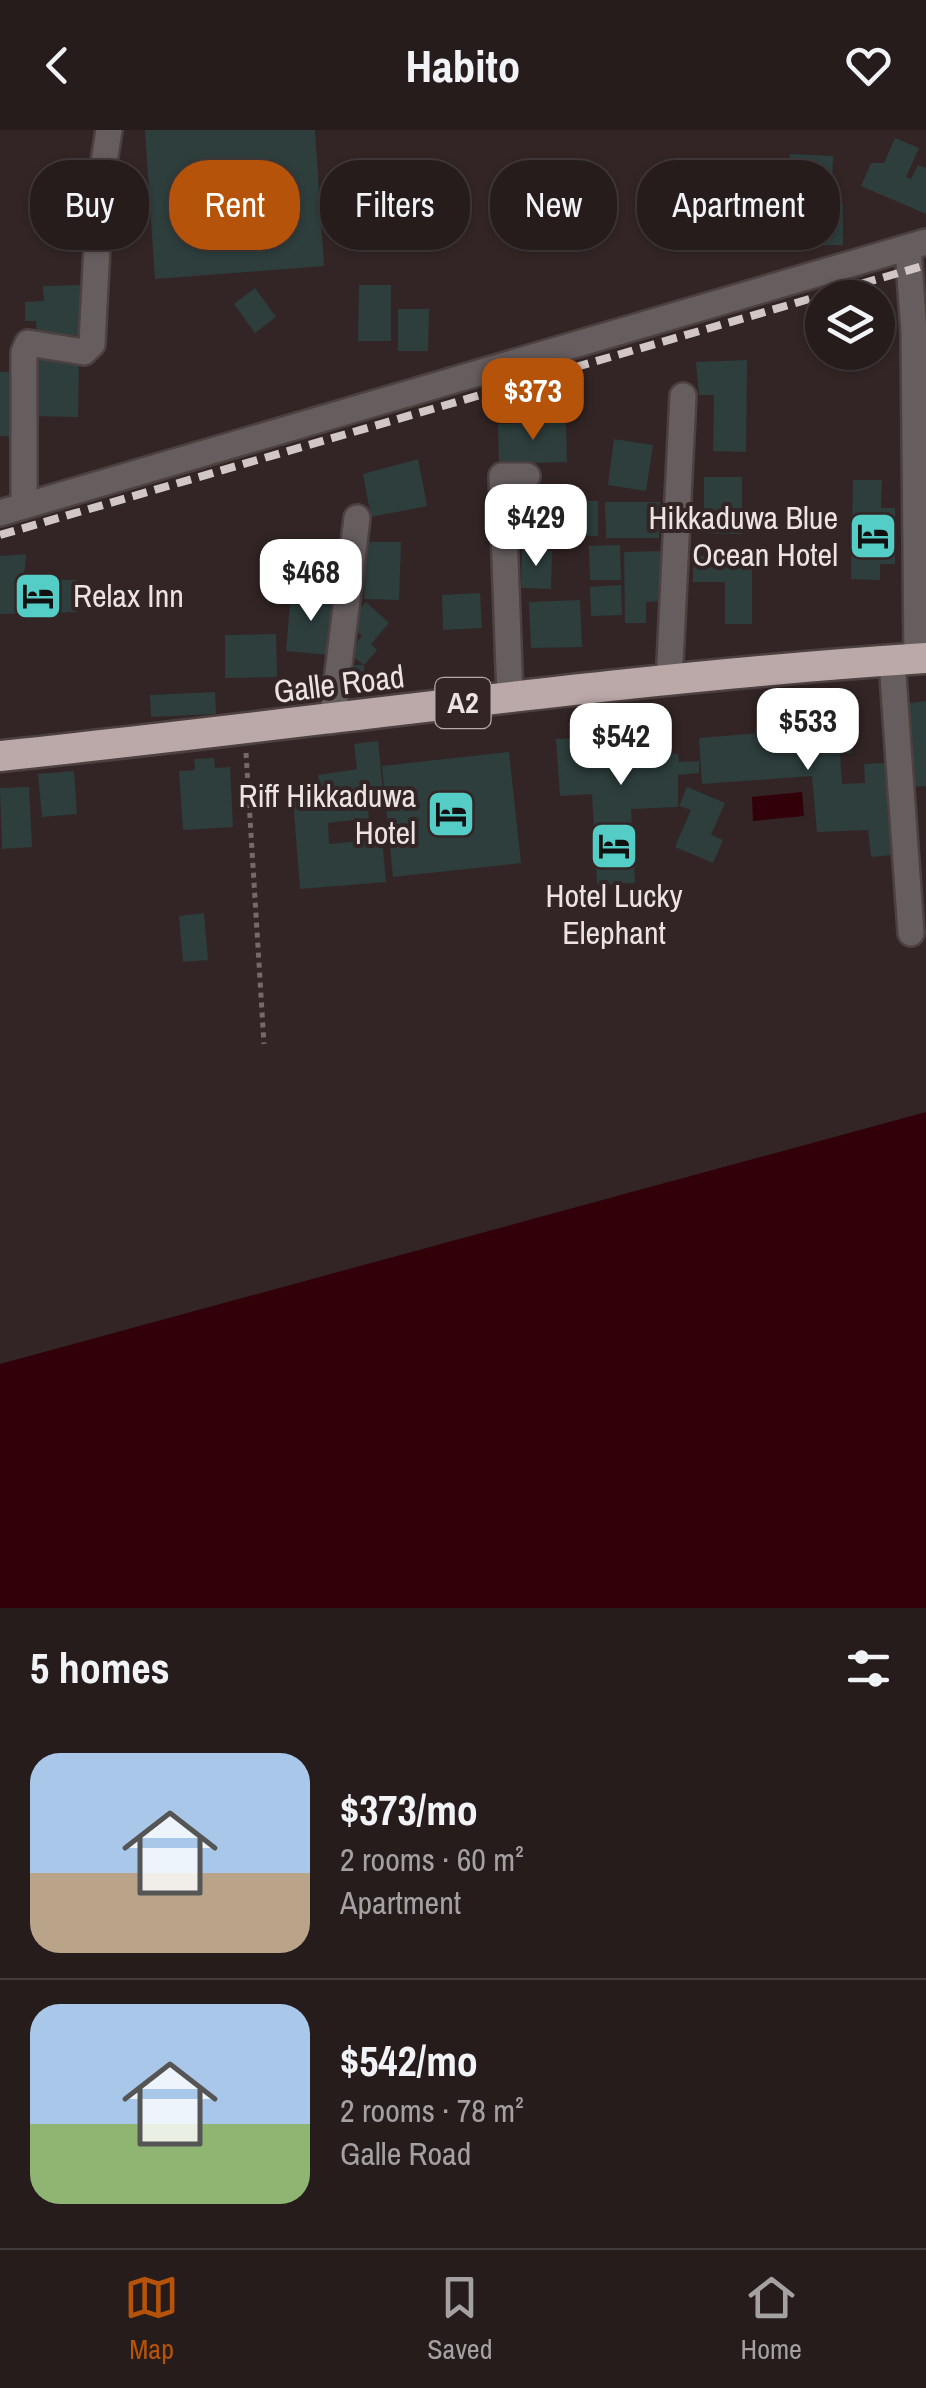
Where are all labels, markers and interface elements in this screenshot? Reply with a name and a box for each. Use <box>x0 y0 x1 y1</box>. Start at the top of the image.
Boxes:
text: Habito <box>406 35 520 96</box>
icon: back <box>30 38 85 93</box>
icon: heart <box>841 38 896 93</box>
chip: Buy <box>30 160 149 250</box>
chip: Rent <box>169 160 300 250</box>
chip: Filters <box>320 160 470 250</box>
chip: New <box>490 160 617 250</box>
chip: Apartment <box>637 160 840 250</box>
map controls <box>805 280 895 370</box>
button: layers <box>805 280 895 370</box>
pin: $373 <box>474 358 592 443</box>
text: $373 <box>504 369 562 412</box>
pin: $429 <box>477 484 595 569</box>
text: $429 <box>507 495 565 538</box>
place label: Hikkaduwa Blue Ocean Hotel <box>648 496 838 576</box>
hotel icon: Hikkaduwa Blue Ocean Hotel <box>847 510 899 562</box>
pin: $468 <box>252 539 370 624</box>
text: $468 <box>282 550 340 593</box>
hotel icon: Relax Inn <box>12 570 64 622</box>
place label: Relax Inn <box>73 574 184 617</box>
street label: Galle Road <box>271 654 407 713</box>
road number: A2 <box>436 678 490 728</box>
pin: $533 <box>749 688 867 773</box>
text: $533 <box>779 699 837 742</box>
pin: $542 <box>562 703 680 788</box>
text: $542 <box>592 714 650 757</box>
place label: Riff Hikkaduwa Hotel <box>239 774 416 854</box>
hotel icon: Riff Hikkaduwa Hotel <box>425 788 477 840</box>
hotel icon: Hotel Lucky Elephant <box>588 820 640 872</box>
place label: Hotel Lucky Elephant <box>545 874 683 954</box>
text: 5 homes <box>30 1640 170 1696</box>
icon: filters <box>841 1641 896 1696</box>
text: $373/mo <box>340 1782 478 1838</box>
icon: home <box>110 1793 230 1913</box>
text: 2 rooms · 60 m² <box>340 1838 524 1881</box>
text: Apartment <box>340 1881 461 1924</box>
text: $542/mo <box>340 2033 478 2089</box>
icon: home <box>110 2044 230 2164</box>
text: 2 rooms · 78 m² <box>340 2089 524 2132</box>
text: Galle Road <box>340 2132 471 2175</box>
tab: Map <box>124 2270 179 2368</box>
tab: Saved <box>427 2270 492 2368</box>
tab: Home <box>741 2270 802 2368</box>

